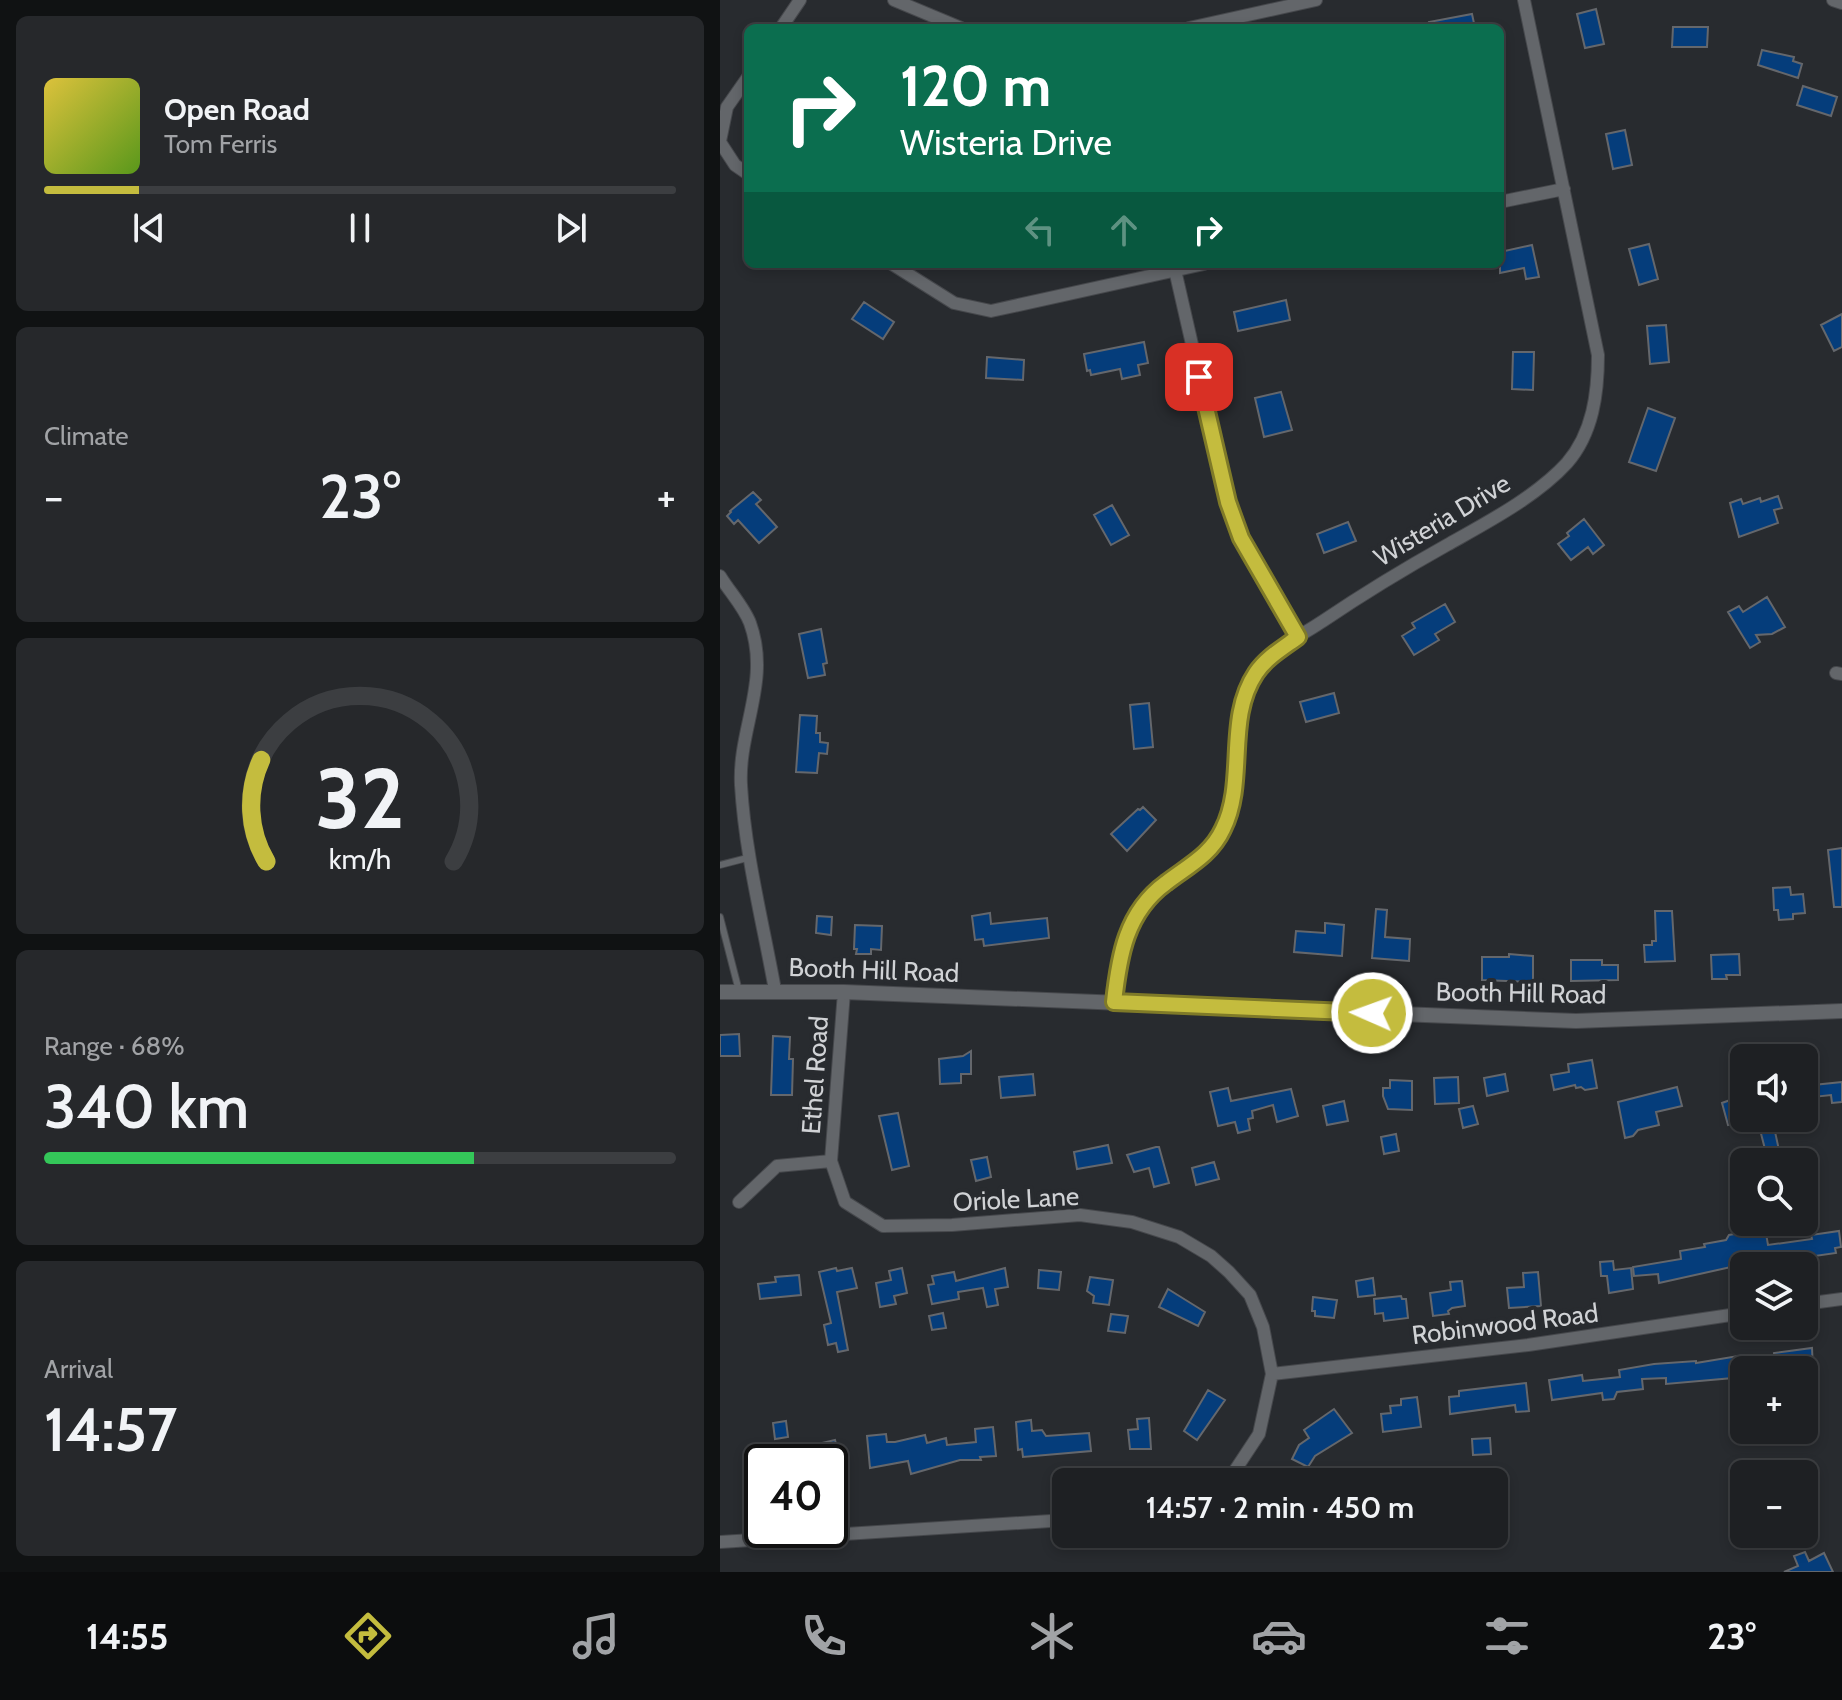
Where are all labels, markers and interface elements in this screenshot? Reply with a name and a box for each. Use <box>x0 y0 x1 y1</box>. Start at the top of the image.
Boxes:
text: 120 m <box>900 52 1051 120</box>
icon: right <box>768 56 872 160</box>
text: Open Road <box>164 91 310 128</box>
text: Wisteria Drive <box>900 120 1112 164</box>
text: Tom Ferris <box>164 128 277 160</box>
icon: previous <box>127 206 171 250</box>
icon: pause <box>338 206 382 250</box>
icon: next <box>549 206 593 250</box>
icon: left <box>1018 208 1062 252</box>
icon: ahead <box>1102 208 1146 252</box>
icon: right <box>1186 208 1230 252</box>
pin <box>1165 343 1233 411</box>
icon: arrive <box>1177 355 1221 399</box>
text: Climate <box>44 420 129 452</box>
text: 23° <box>319 460 401 533</box>
street label: Wisteria Drive <box>1368 467 1516 573</box>
text: − <box>44 470 63 523</box>
text: + <box>657 470 676 523</box>
text: 32 <box>316 748 404 849</box>
text: km/h <box>329 841 391 876</box>
street label: Booth Hill Road <box>788 951 960 989</box>
position arrow <box>1330 971 1414 1055</box>
street label: Booth Hill Road <box>1435 976 1607 1010</box>
street label: Ethel Road <box>795 1015 835 1135</box>
text: Range · 68% <box>44 1030 185 1062</box>
map controls <box>1730 1044 1818 1548</box>
button: sound <box>1730 1044 1818 1132</box>
text: 340 km <box>44 1070 249 1143</box>
button: search <box>1730 1148 1818 1236</box>
street label: Oriole Lane <box>952 1180 1080 1218</box>
button: layers <box>1730 1252 1818 1340</box>
street label: Robinwood Road <box>1410 1297 1600 1351</box>
text: Arrival <box>44 1353 113 1385</box>
button: + <box>1730 1356 1818 1444</box>
text: 14:57 <box>44 1393 177 1466</box>
speed limit sign: 40 <box>744 1444 848 1548</box>
button: − <box>1730 1460 1818 1548</box>
text: 14:57 · 2 min · 450 m <box>1146 1489 1414 1526</box>
icon: directions <box>340 1608 396 1664</box>
icon: music <box>568 1608 624 1664</box>
icon: phone <box>796 1608 852 1664</box>
icon: climate <box>1024 1608 1080 1664</box>
icon: car <box>1251 1608 1307 1664</box>
icon: filters <box>1479 1608 1535 1664</box>
text: 14:55 <box>86 1614 168 1658</box>
text: 23° <box>1707 1614 1756 1658</box>

